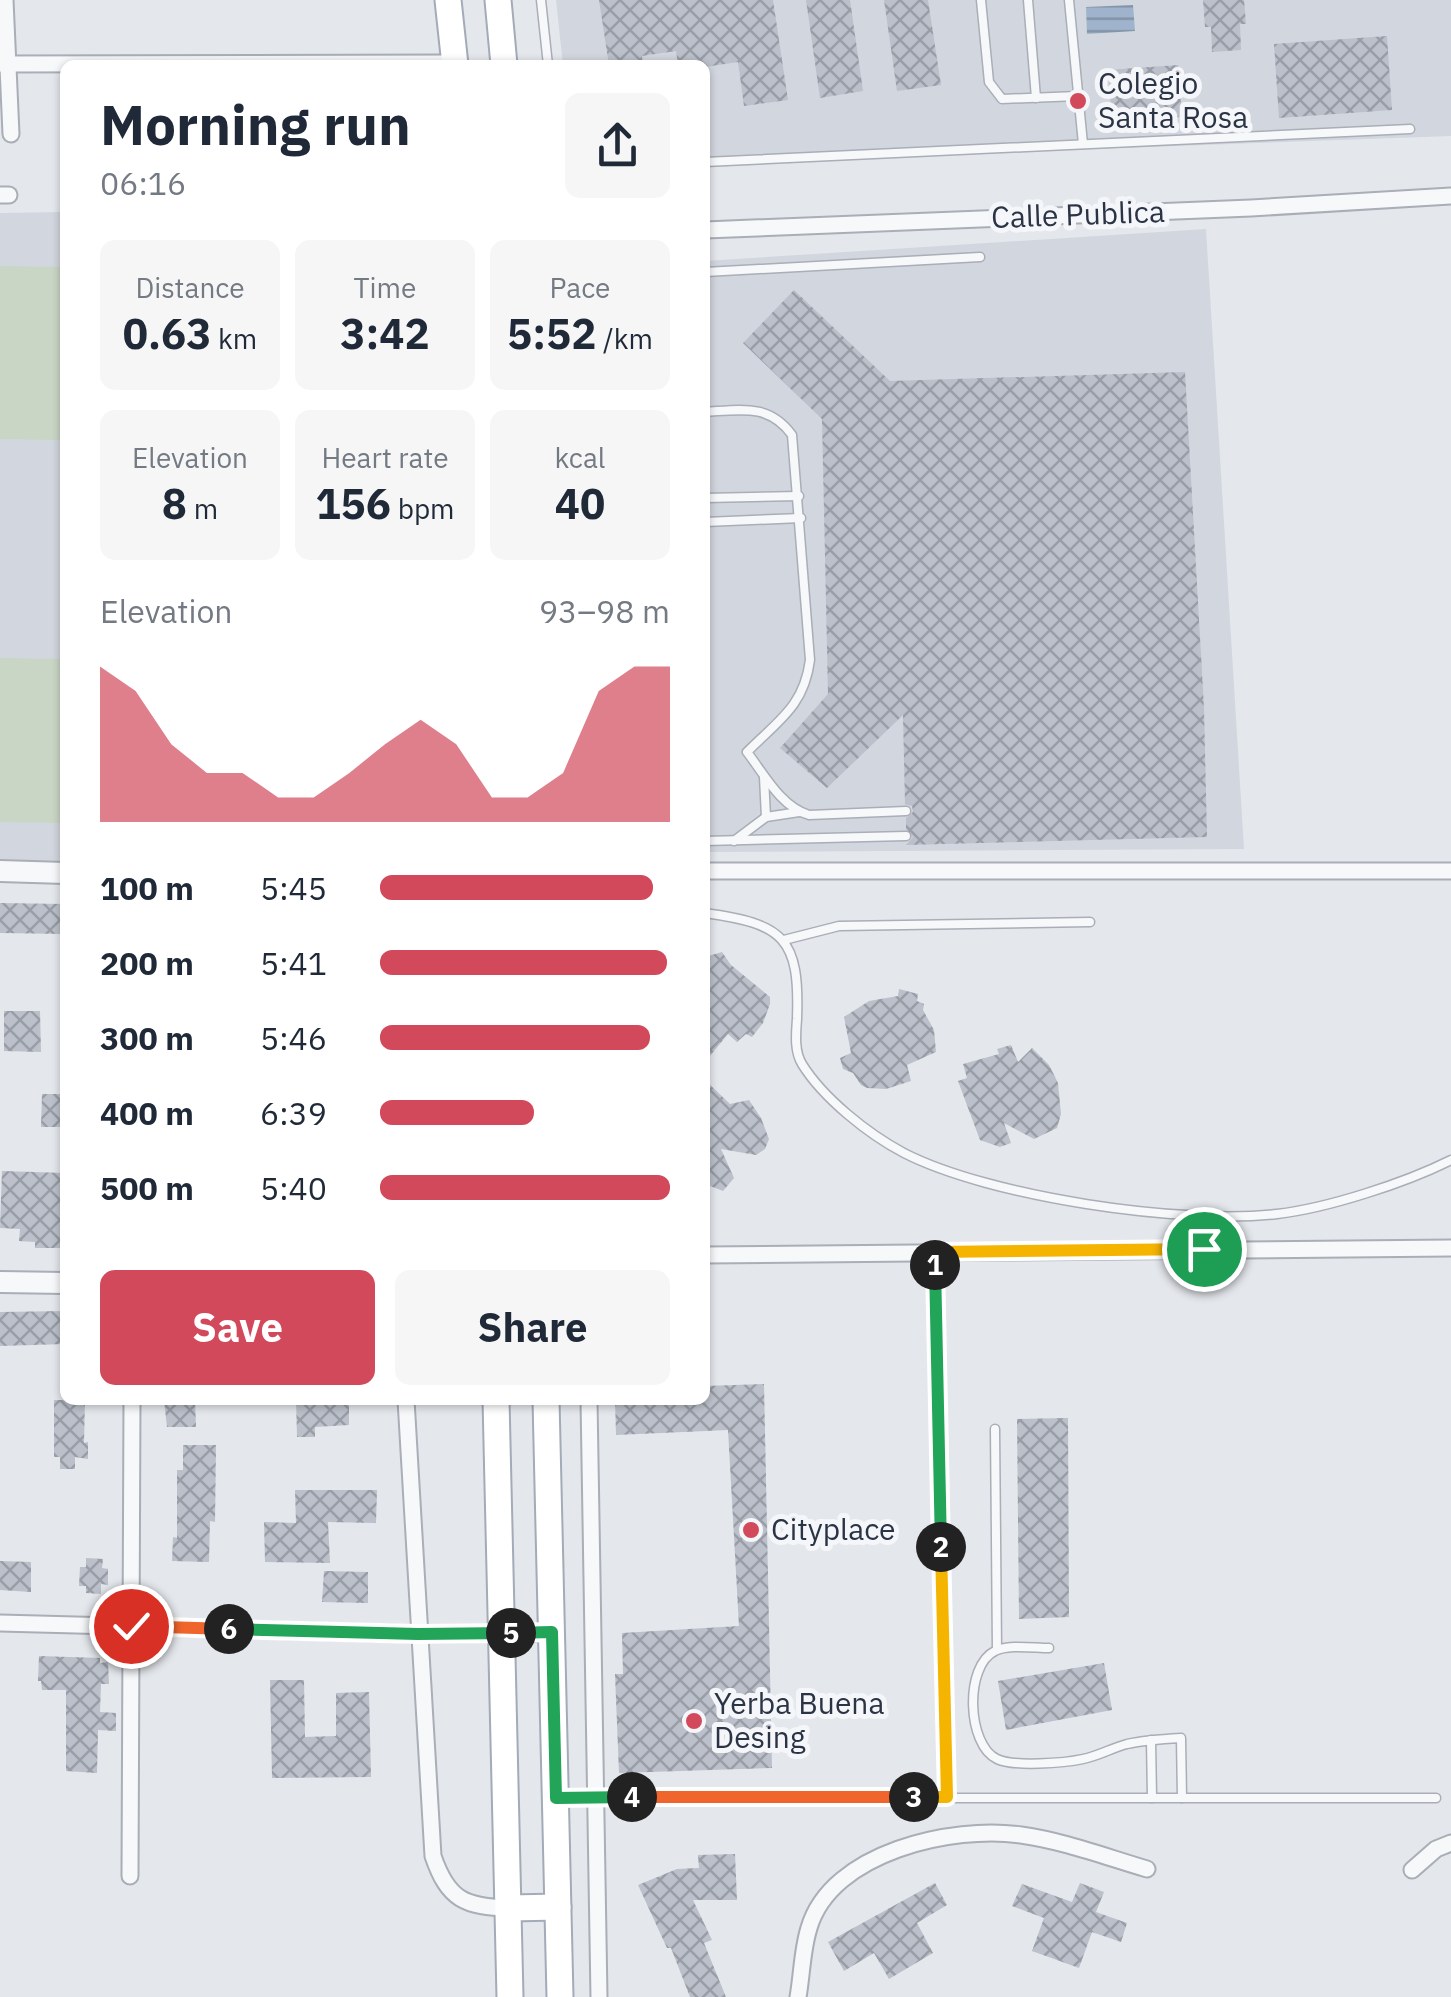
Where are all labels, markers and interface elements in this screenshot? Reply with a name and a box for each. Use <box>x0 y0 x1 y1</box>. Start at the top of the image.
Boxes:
place label: Colegio Santa Rosa <box>1098 63 1248 136</box>
text: Morning run <box>100 89 411 160</box>
marker: Colegio Santa Rosa <box>1067 90 1089 112</box>
button: share <box>565 93 670 198</box>
text: 06:16 <box>100 162 186 204</box>
street label: Calle Publica <box>990 191 1165 236</box>
text: Distance <box>135 269 245 306</box>
text: Time <box>354 269 416 306</box>
text: Pace <box>550 269 610 306</box>
text: 0.63 <box>123 306 211 361</box>
text: 3:42 <box>340 306 430 361</box>
text: 5:52 <box>507 306 596 361</box>
text: km <box>211 320 257 357</box>
text: /km <box>596 320 653 357</box>
text: Elevation <box>132 439 248 476</box>
text: Heart rate <box>321 439 449 476</box>
text: kcal <box>555 439 605 476</box>
text: 8 <box>162 476 187 531</box>
text: 156 <box>315 476 391 531</box>
text: 40 <box>555 476 605 531</box>
text: m <box>187 490 218 527</box>
text: bpm <box>391 490 455 527</box>
text: Elevation <box>100 590 233 632</box>
text: 93–98 m <box>539 590 670 632</box>
text: 100 m <box>100 867 194 909</box>
text: 5:45 <box>260 867 327 909</box>
text: 200 m <box>100 942 194 984</box>
text: 5:41 <box>260 942 327 984</box>
text: 300 m <box>100 1017 194 1059</box>
text: 5:46 <box>260 1017 327 1059</box>
text: 400 m <box>100 1092 194 1134</box>
text: 6:39 <box>260 1092 327 1134</box>
text: 500 m <box>100 1167 194 1209</box>
text: 5:40 <box>260 1167 327 1209</box>
pin <box>1162 1207 1247 1292</box>
icon: arrive <box>1177 1222 1232 1277</box>
pin: 1 <box>910 1240 960 1290</box>
text: 1 <box>927 1246 943 1283</box>
button: Save <box>100 1270 375 1385</box>
button: Share <box>395 1270 670 1385</box>
place label: Cityplace <box>771 1509 896 1548</box>
marker: Cityplace <box>740 1519 762 1541</box>
pin: 2 <box>916 1522 966 1572</box>
text: 2 <box>933 1528 949 1565</box>
pin <box>89 1584 174 1669</box>
icon: check <box>104 1599 159 1654</box>
pin: 6 <box>204 1604 254 1654</box>
pin: 5 <box>486 1608 536 1658</box>
text: 6 <box>221 1610 237 1647</box>
text: 5 <box>503 1614 519 1651</box>
place label: Yerba Buena Desing <box>714 1683 884 1756</box>
marker: Yerba Buena Desing <box>683 1710 705 1732</box>
pin: 4 <box>607 1772 657 1822</box>
pin: 3 <box>889 1772 939 1822</box>
text: 4 <box>624 1778 640 1815</box>
text: 3 <box>906 1778 922 1815</box>

